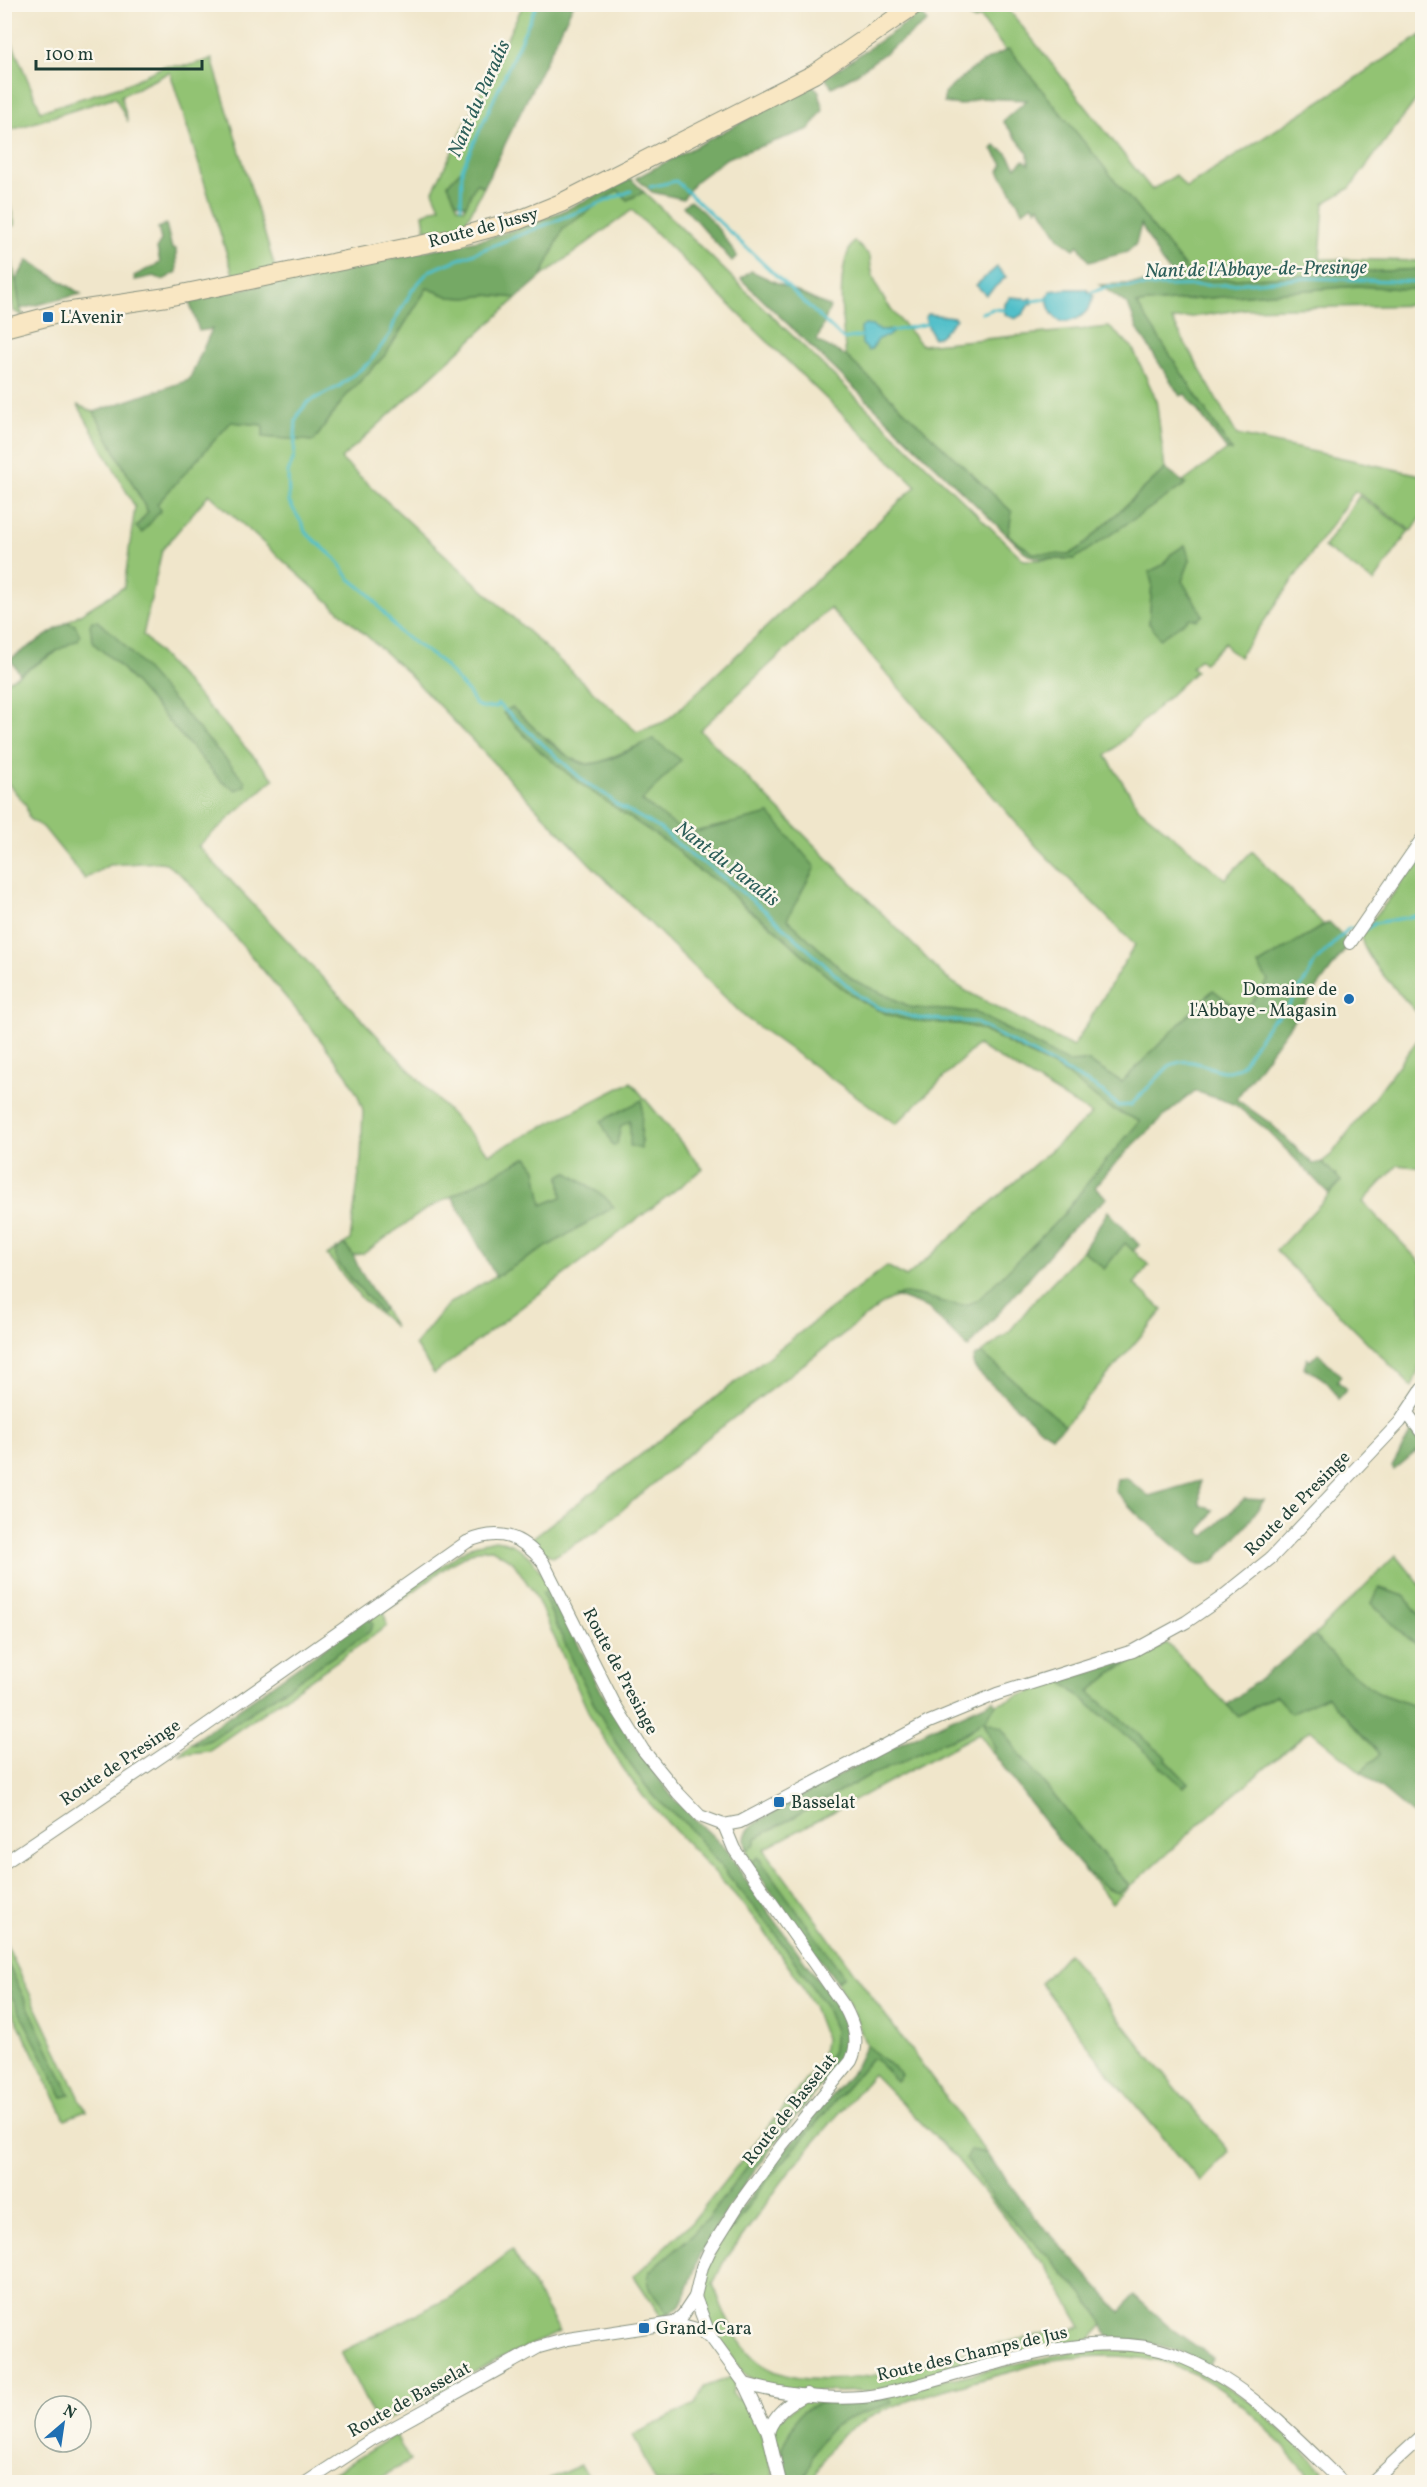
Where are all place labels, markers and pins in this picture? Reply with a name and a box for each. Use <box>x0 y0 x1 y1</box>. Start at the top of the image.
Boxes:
place label: L'Avenir <box>60 306 124 331</box>
marker: L'Avenir <box>41 310 55 324</box>
place label: Domaine de l'Abbaye - Magasin <box>1189 978 1337 1024</box>
marker: Domaine de l'Abbaye - Magasin <box>1342 992 1356 1006</box>
place label: Basselat <box>791 1791 856 1816</box>
marker: Basselat <box>772 1795 786 1809</box>
place label: Grand-Cara <box>656 2317 752 2342</box>
marker: Grand-Cara <box>637 2321 651 2335</box>

